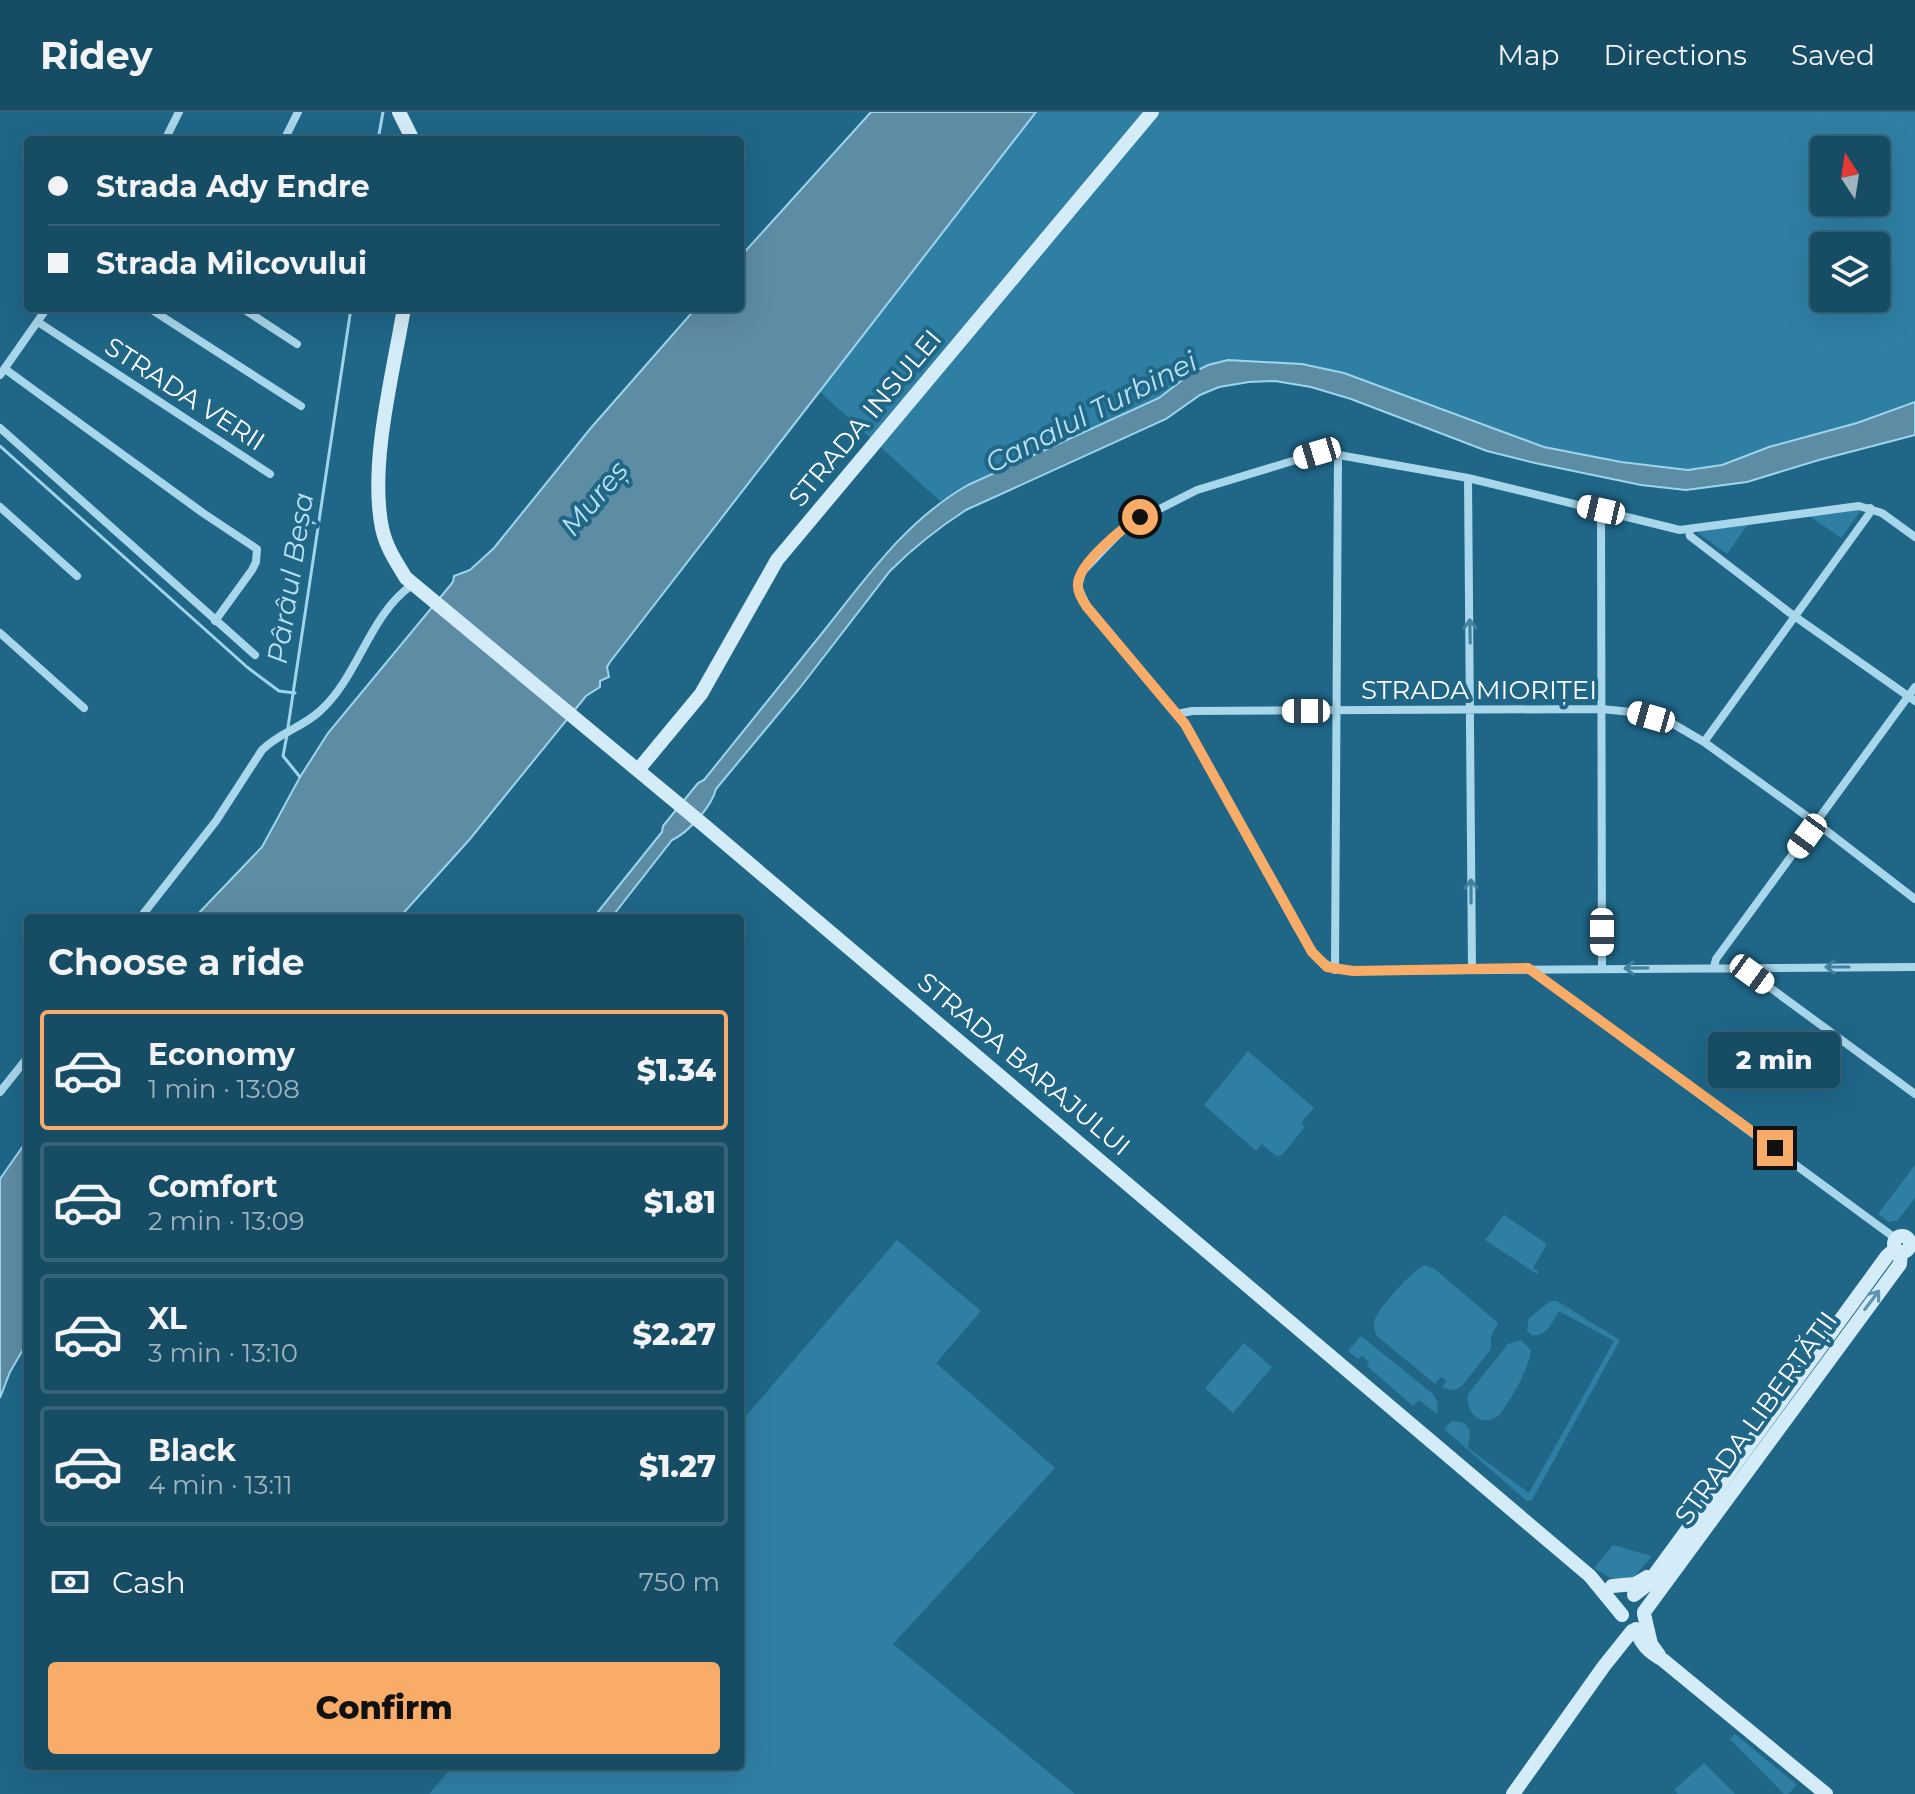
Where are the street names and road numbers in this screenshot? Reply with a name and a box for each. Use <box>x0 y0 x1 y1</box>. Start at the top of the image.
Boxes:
street label: STRADA INSULEI <box>782 323 948 513</box>
street label: STRADA VERII <box>99 330 271 458</box>
street label: STRADA MIORIȚEI <box>1361 674 1597 706</box>
street label: STRADA BARAJULUI <box>911 966 1137 1162</box>
street label: STRADA LIBERTĂȚII <box>1668 1305 1844 1531</box>

